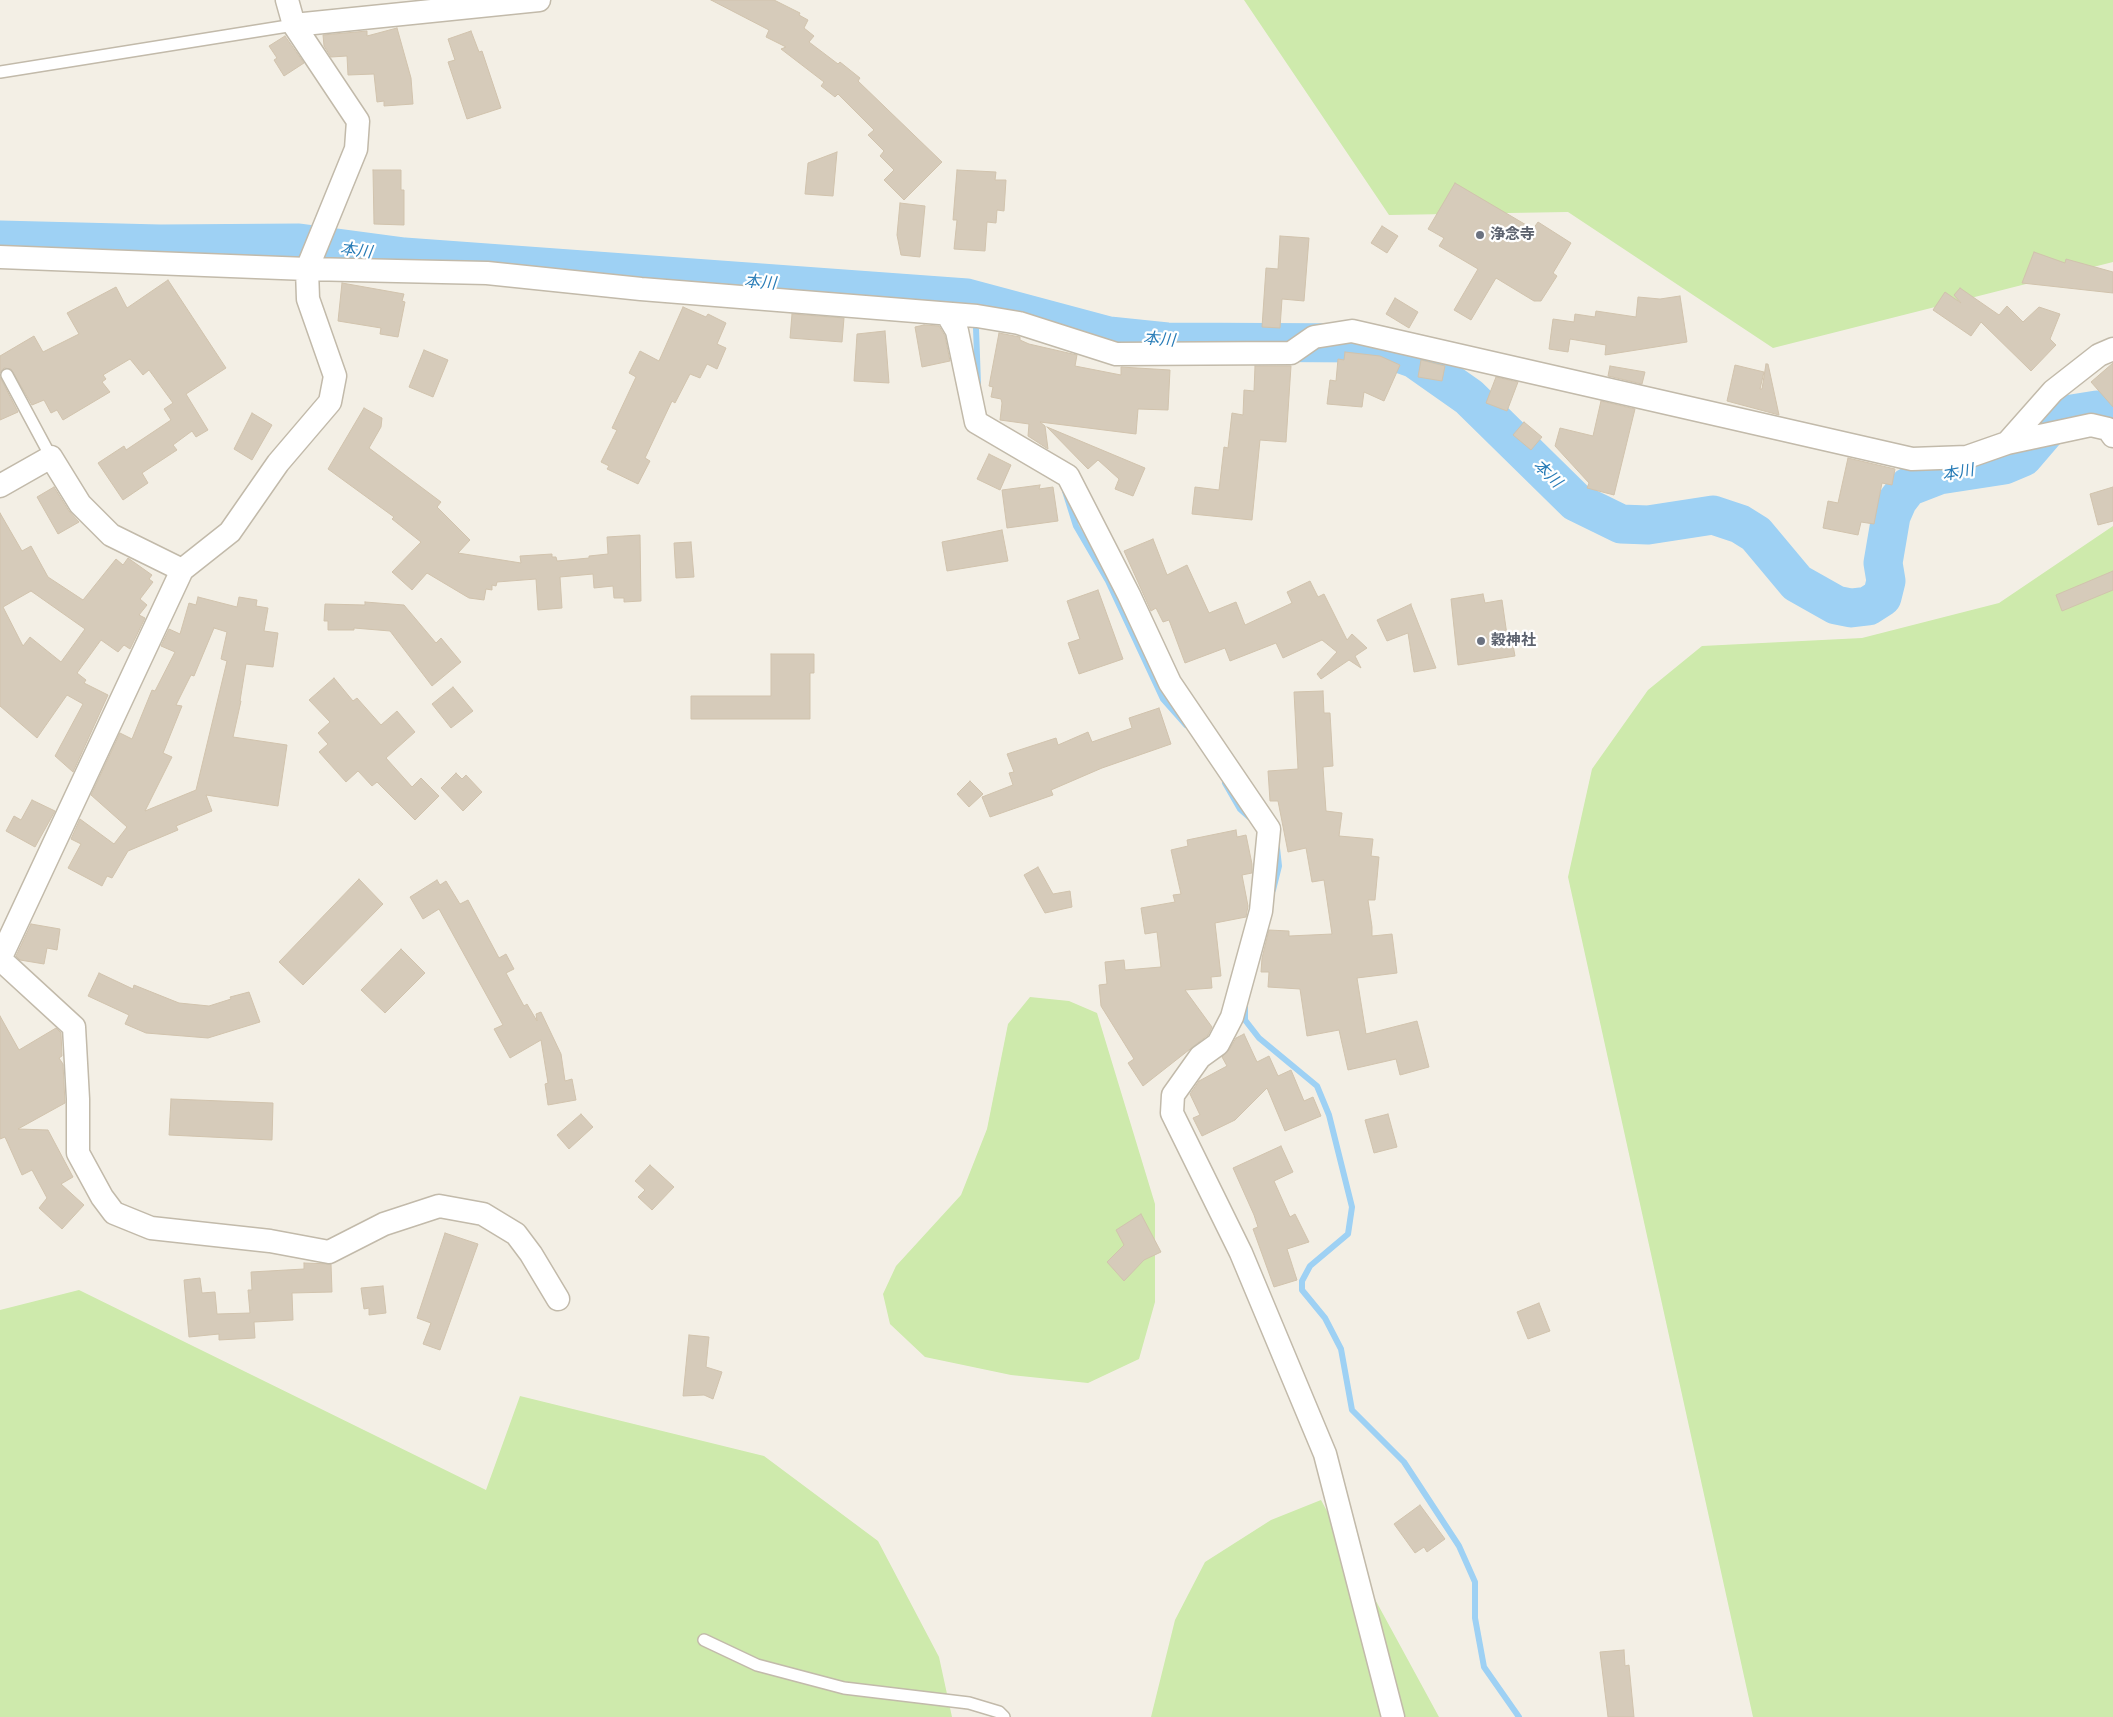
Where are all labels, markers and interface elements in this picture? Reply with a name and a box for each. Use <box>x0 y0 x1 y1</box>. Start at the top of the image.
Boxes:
place label: 浄念寺 <box>1490 226 1535 244</box>
marker: 浄念寺 <box>1474 229 1486 241</box>
water label: 本川 <box>339 240 373 262</box>
water label: 本川 <box>743 272 777 294</box>
water label: 本川 <box>1142 329 1176 351</box>
water label: 本川 <box>1529 456 1565 492</box>
water label: 本川 <box>1941 461 1975 485</box>
place label: 穀神社 <box>1491 632 1536 650</box>
marker: 穀神社 <box>1475 635 1487 647</box>

